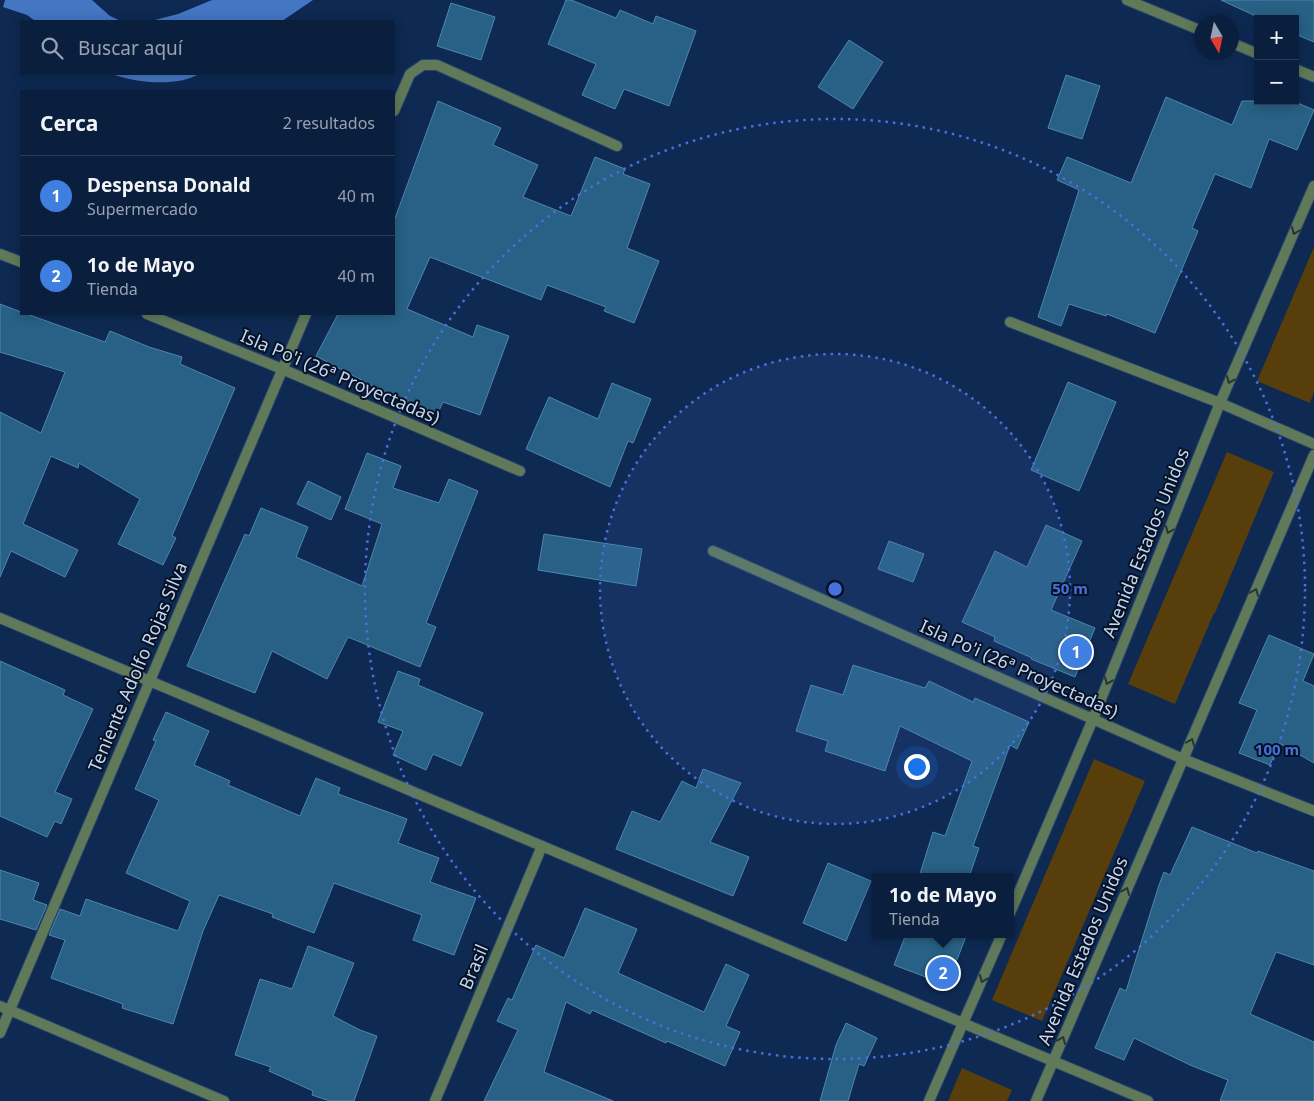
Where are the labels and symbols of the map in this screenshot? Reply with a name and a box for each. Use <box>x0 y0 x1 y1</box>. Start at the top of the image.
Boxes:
north arrow <box>1194 15 1239 60</box>
one-way arrow <box>1290 226 1301 235</box>
street label: Isla Po'i (26ª Proyectadas) <box>237 323 444 429</box>
one-way arrow <box>1225 375 1236 384</box>
street label: Avenida Estados Unidos <box>1096 444 1194 641</box>
one-way arrow <box>1164 525 1175 534</box>
street label: Teniente Adolfo Rojas Silva <box>82 558 192 775</box>
text: 50 m <box>1052 578 1088 598</box>
centre of rings <box>826 580 844 598</box>
one-way arrow <box>1248 588 1259 597</box>
street label: Isla Po'i (26ª Proyectadas) <box>917 614 1122 723</box>
pin: 1 <box>1060 633 1092 671</box>
one-way arrow <box>1104 676 1114 685</box>
one-way arrow <box>1184 738 1195 747</box>
text: 100 m <box>1255 739 1299 759</box>
your location <box>904 754 930 780</box>
street label: Avenida Estados Unidos <box>1031 853 1133 1048</box>
one-way arrow <box>1120 887 1131 896</box>
street label: Brasil <box>453 940 493 993</box>
pin: 2 <box>927 954 959 992</box>
one-way arrow <box>978 974 989 983</box>
one-way arrow <box>1056 1036 1066 1045</box>

